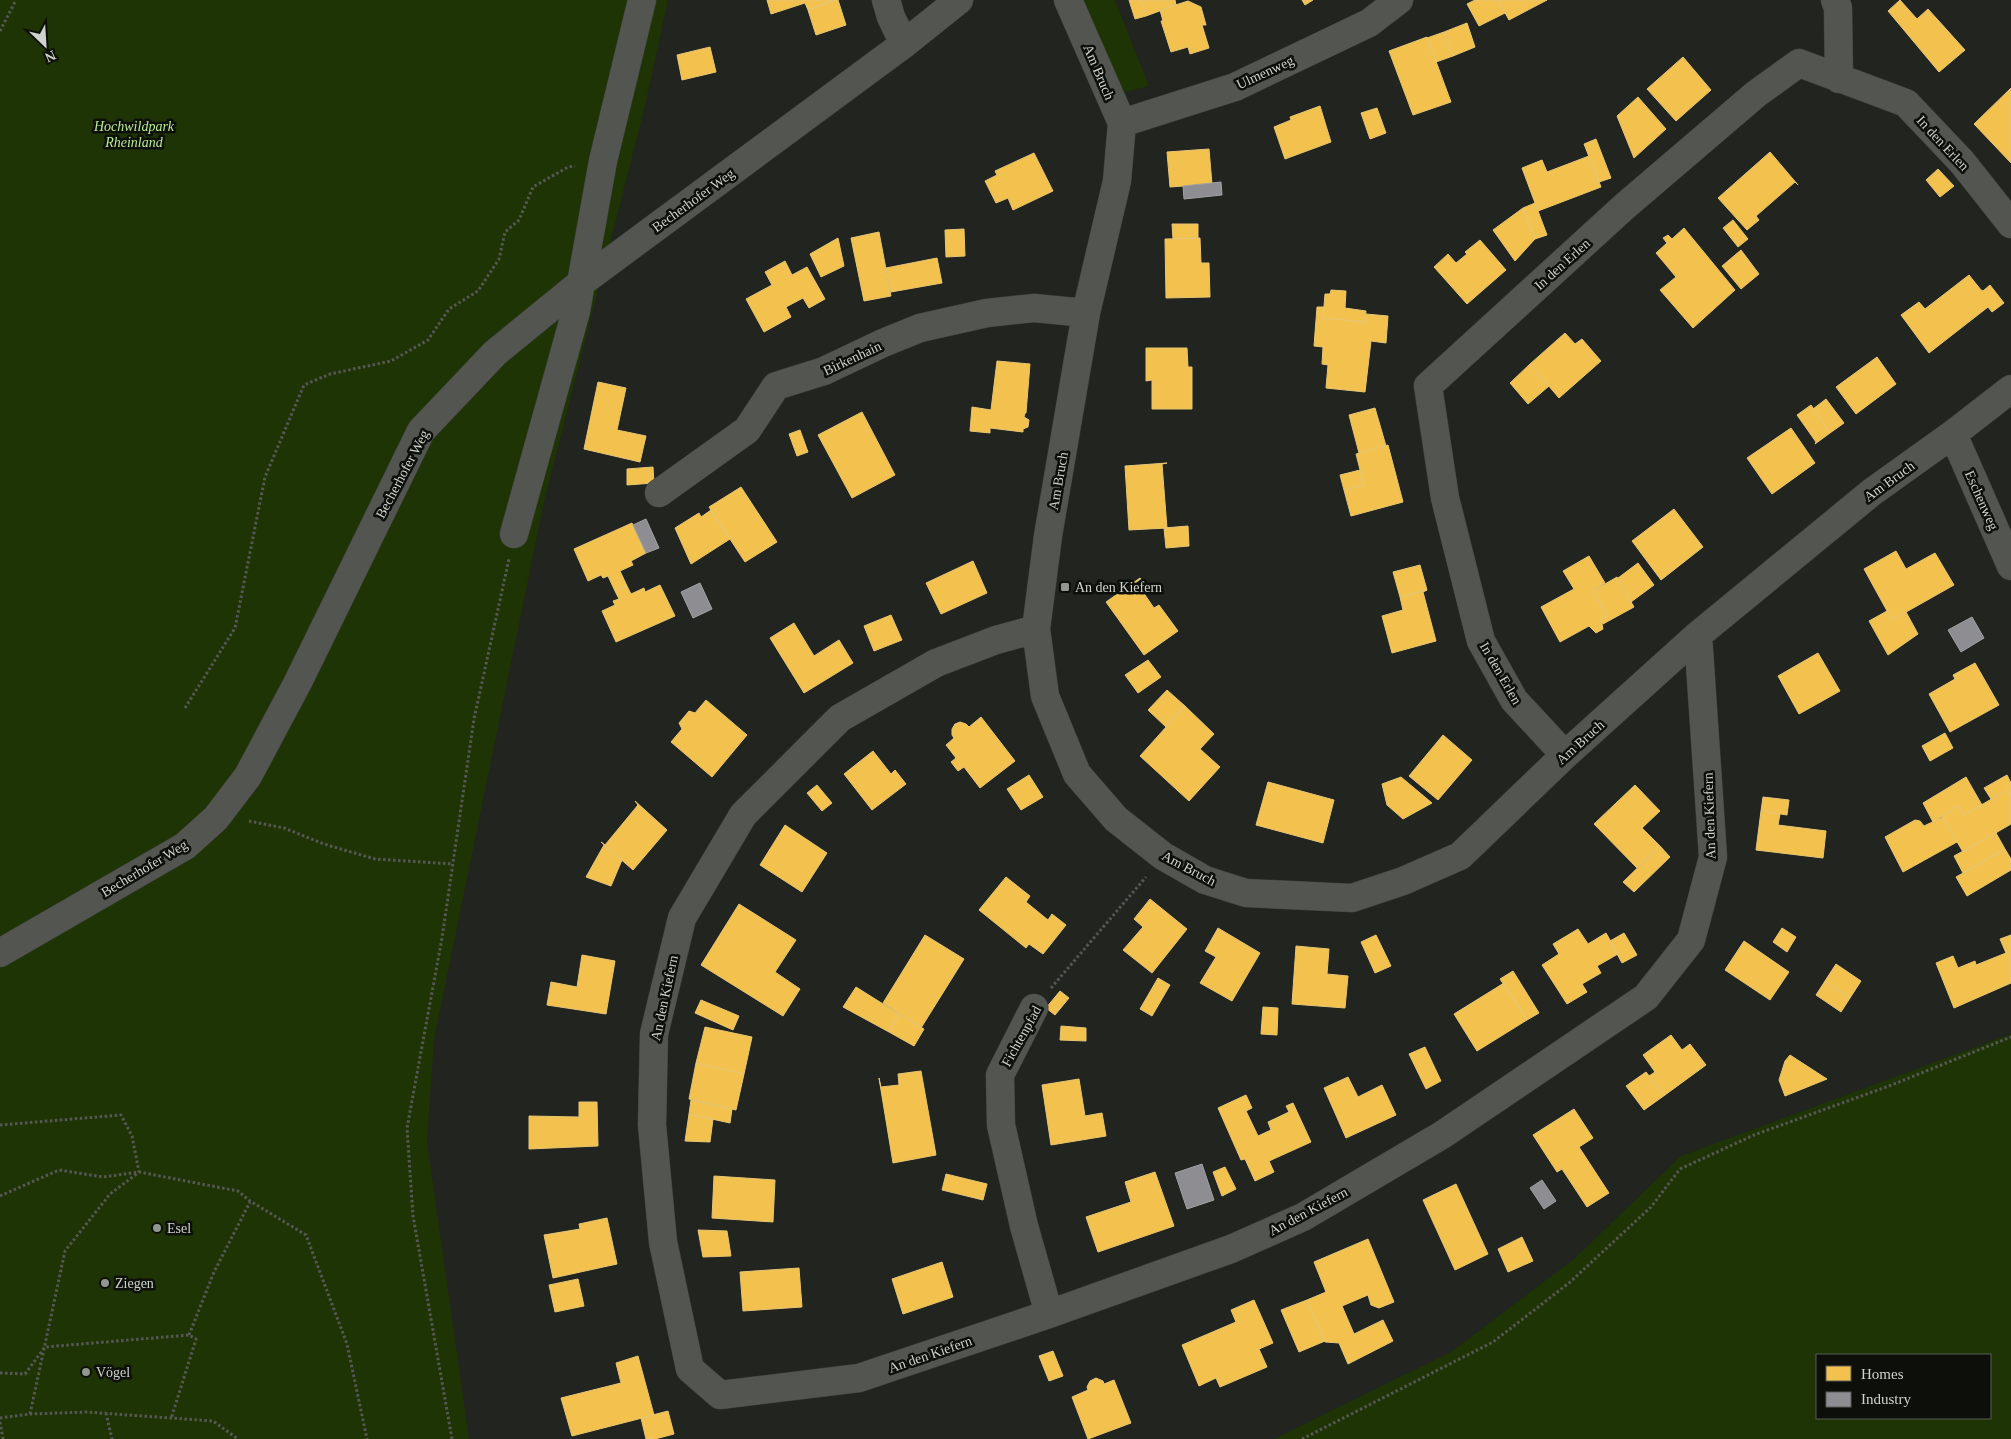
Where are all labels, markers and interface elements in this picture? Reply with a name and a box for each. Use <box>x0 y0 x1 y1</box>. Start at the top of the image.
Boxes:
north arrow <box>20 20 70 70</box>
street label: Am Bruch <box>1080 42 1117 102</box>
text: N <box>43 47 58 65</box>
street label: Ulmenweg <box>1234 53 1296 92</box>
street label: In den Erlen <box>1914 113 1972 174</box>
park label: Hochwildpark Rheinland <box>93 119 175 150</box>
street label: Becherhofer Weg <box>649 166 737 235</box>
street label: In den Erlen <box>1532 236 1593 293</box>
street label: Birkenhain <box>821 339 884 378</box>
street label: Becherhofer Weg <box>373 428 432 521</box>
street label: Am Bruch <box>1046 451 1071 511</box>
street label: Am Bruch <box>1861 458 1917 505</box>
street label: Eschenweg <box>1962 468 2001 532</box>
place label: An den Kiefern <box>1075 580 1162 595</box>
marker: An den Kiefern <box>1059 581 1071 593</box>
street label: In den Erlen <box>1477 640 1524 707</box>
street label: Am Bruch <box>1553 717 1607 768</box>
street label: An den Kiefern <box>1700 772 1719 860</box>
street label: Becherhofer Weg <box>99 837 190 900</box>
street label: Am Bruch <box>1159 848 1218 889</box>
street label: An den Kiefern <box>648 954 681 1042</box>
street label: Fichtenpfad <box>999 1003 1044 1069</box>
street label: An den Kiefern <box>1266 1184 1350 1239</box>
place label: Esel <box>167 1221 191 1236</box>
marker: Esel <box>151 1222 163 1234</box>
place label: Ziegen <box>115 1276 154 1291</box>
marker: Ziegen <box>99 1277 111 1289</box>
street label: An den Kiefern <box>887 1333 974 1376</box>
legend <box>1816 1354 1991 1419</box>
place label: Vögel <box>96 1365 130 1380</box>
marker: Vögel <box>80 1366 92 1378</box>
text: Homes <box>1861 1366 1904 1382</box>
text: Industry <box>1861 1391 1911 1407</box>

